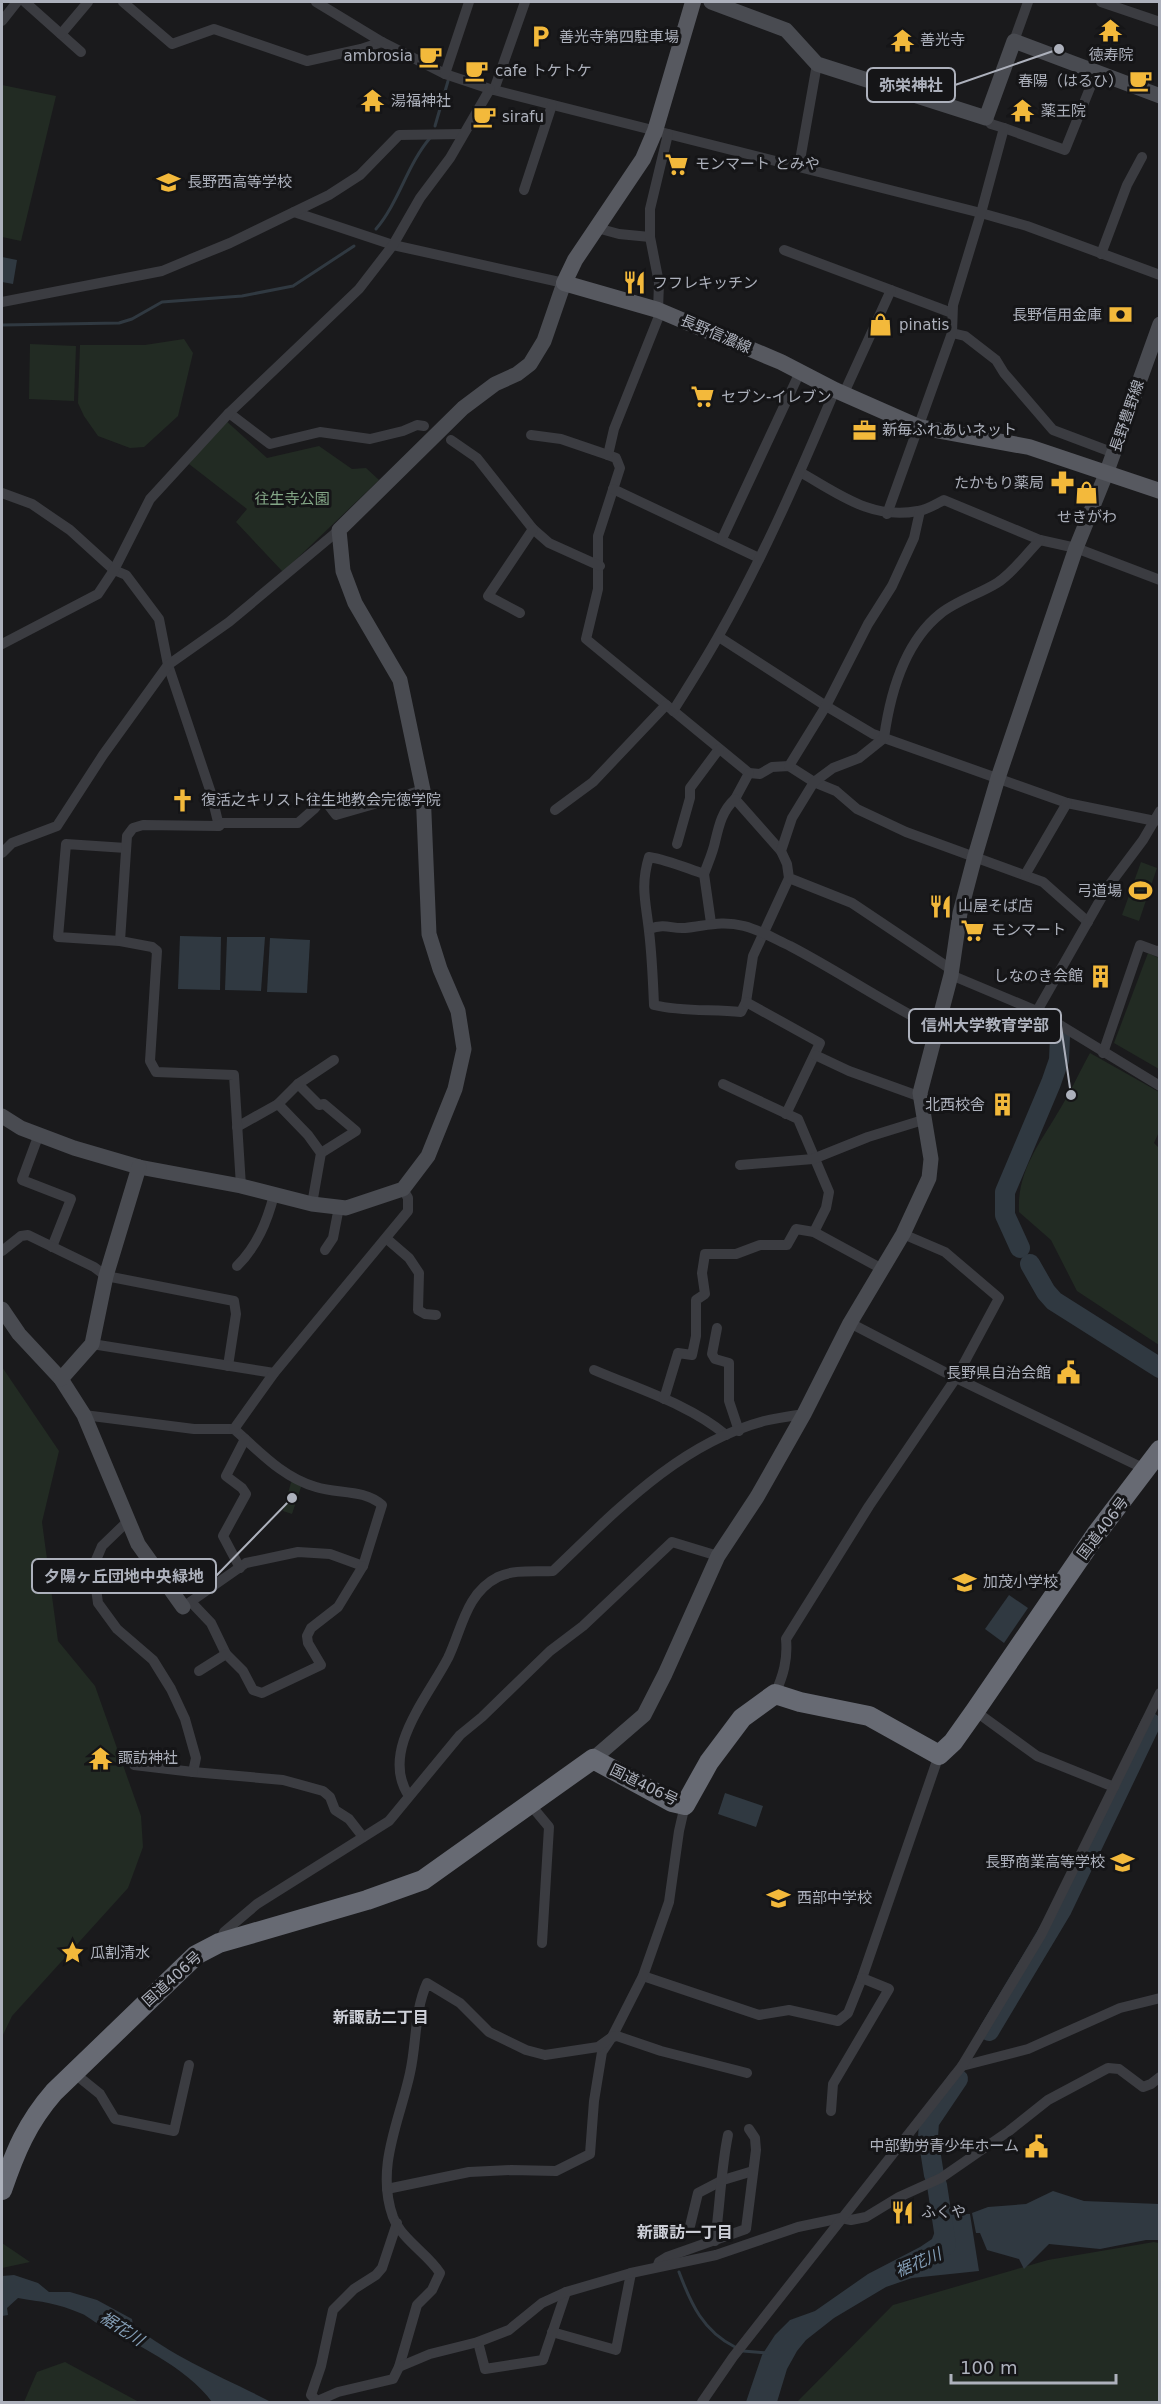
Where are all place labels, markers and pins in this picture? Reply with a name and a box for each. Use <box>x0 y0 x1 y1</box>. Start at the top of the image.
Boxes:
temple icon: 徳寿院 <box>1098 18 1124 44</box>
parking icon: 善光寺第四駐車場 <box>528 24 554 50</box>
temple icon: 善光寺 <box>889 27 915 53</box>
place label: 善光寺第四駐車場 <box>559 28 679 46</box>
place label: 善光寺 <box>920 31 965 49</box>
cafe icon: ambrosia <box>418 43 444 69</box>
place label: 徳寿院 <box>1088 46 1134 64</box>
place label: ambrosia <box>343 47 413 65</box>
cafe icon: cafe トケトケ <box>464 58 490 84</box>
place label: cafe トケトケ <box>495 62 592 80</box>
callout: 弥栄神社 <box>867 68 955 102</box>
cafe icon: 春陽（はるひ） <box>1128 68 1154 94</box>
place label: 春陽（はるひ） <box>1018 72 1123 90</box>
temple icon: 湯福神社 <box>360 88 386 114</box>
place label: 湯福神社 <box>391 92 451 110</box>
temple icon: 薬王院 <box>1010 98 1036 124</box>
place label: 薬王院 <box>1041 102 1086 120</box>
cafe icon: sirafu <box>471 104 497 130</box>
place label: sirafu <box>502 108 544 126</box>
supermarket icon: モンマート とみや <box>664 151 690 177</box>
place label: モンマート とみや <box>695 155 820 173</box>
school or university icon: 長野西高等学校 <box>156 169 182 195</box>
place label: 長野西高等学校 <box>187 173 292 191</box>
restaurant icon: フフレキッチン <box>622 270 648 296</box>
place label: フフレキッチン <box>653 274 758 292</box>
bank icon: 長野信用金庫 <box>1107 302 1133 328</box>
place label: 長野信用金庫 <box>1012 306 1102 324</box>
shop icon: pinatis <box>868 312 894 338</box>
place label: pinatis <box>899 316 949 334</box>
supermarket icon: セブン-イレブン <box>690 384 716 410</box>
place label: セブン-イレブン <box>721 388 831 406</box>
office icon: 新毎ふれあいネット <box>851 417 877 443</box>
place label: 新毎ふれあいネット <box>882 421 1017 439</box>
pharmacy icon: たかもり薬局 <box>1049 470 1075 496</box>
place label: たかもり薬局 <box>954 474 1044 492</box>
shop icon: せきがわ <box>1074 480 1100 506</box>
place label: せきがわ <box>1057 508 1117 526</box>
church icon: 復活之キリスト往生地教会完徳学院 <box>170 787 196 813</box>
place label: 復活之キリスト往生地教会完徳学院 <box>201 791 441 809</box>
sports icon: 弓道場 <box>1127 878 1153 904</box>
place label: 弓道場 <box>1077 882 1122 900</box>
restaurant icon: 山屋そば店 <box>927 893 953 919</box>
place label: 山屋そば店 <box>958 897 1033 915</box>
supermarket icon: モンマート <box>960 917 986 943</box>
place label: モンマート <box>991 921 1066 939</box>
building icon: しなのき会館 <box>1088 963 1114 989</box>
place label: しなのき会館 <box>993 967 1083 985</box>
callout: 信州大学教育学部 <box>909 1009 1061 1043</box>
building icon: 北西校舎 <box>990 1092 1016 1118</box>
place label: 北西校舎 <box>925 1096 985 1114</box>
public building icon: 長野県自治会館 <box>1056 1360 1082 1386</box>
place label: 長野県自治会館 <box>946 1364 1051 1382</box>
callout: 夕陽ヶ丘団地中央緑地 <box>32 1559 216 1593</box>
school or university icon: 加茂小学校 <box>952 1569 978 1595</box>
place label: 加茂小学校 <box>983 1573 1058 1591</box>
temple icon: 諏訪神社 <box>87 1745 113 1771</box>
place label: 諏訪神社 <box>118 1749 178 1767</box>
school or university icon: 長野商業高等学校 <box>1110 1849 1136 1875</box>
place label: 長野商業高等学校 <box>985 1853 1105 1871</box>
school or university icon: 西部中学校 <box>766 1885 792 1911</box>
place label: 西部中学校 <box>797 1889 872 1907</box>
place icon: 瓜割清水 <box>59 1940 85 1966</box>
place label: 瓜割清水 <box>90 1944 150 1962</box>
public building icon: 中部勤労青少年ホーム <box>1024 2133 1050 2159</box>
place label: 中部勤労青少年ホーム <box>869 2137 1019 2155</box>
restaurant icon: ふくや <box>890 2199 916 2225</box>
place label: ふくや <box>921 2203 966 2221</box>

